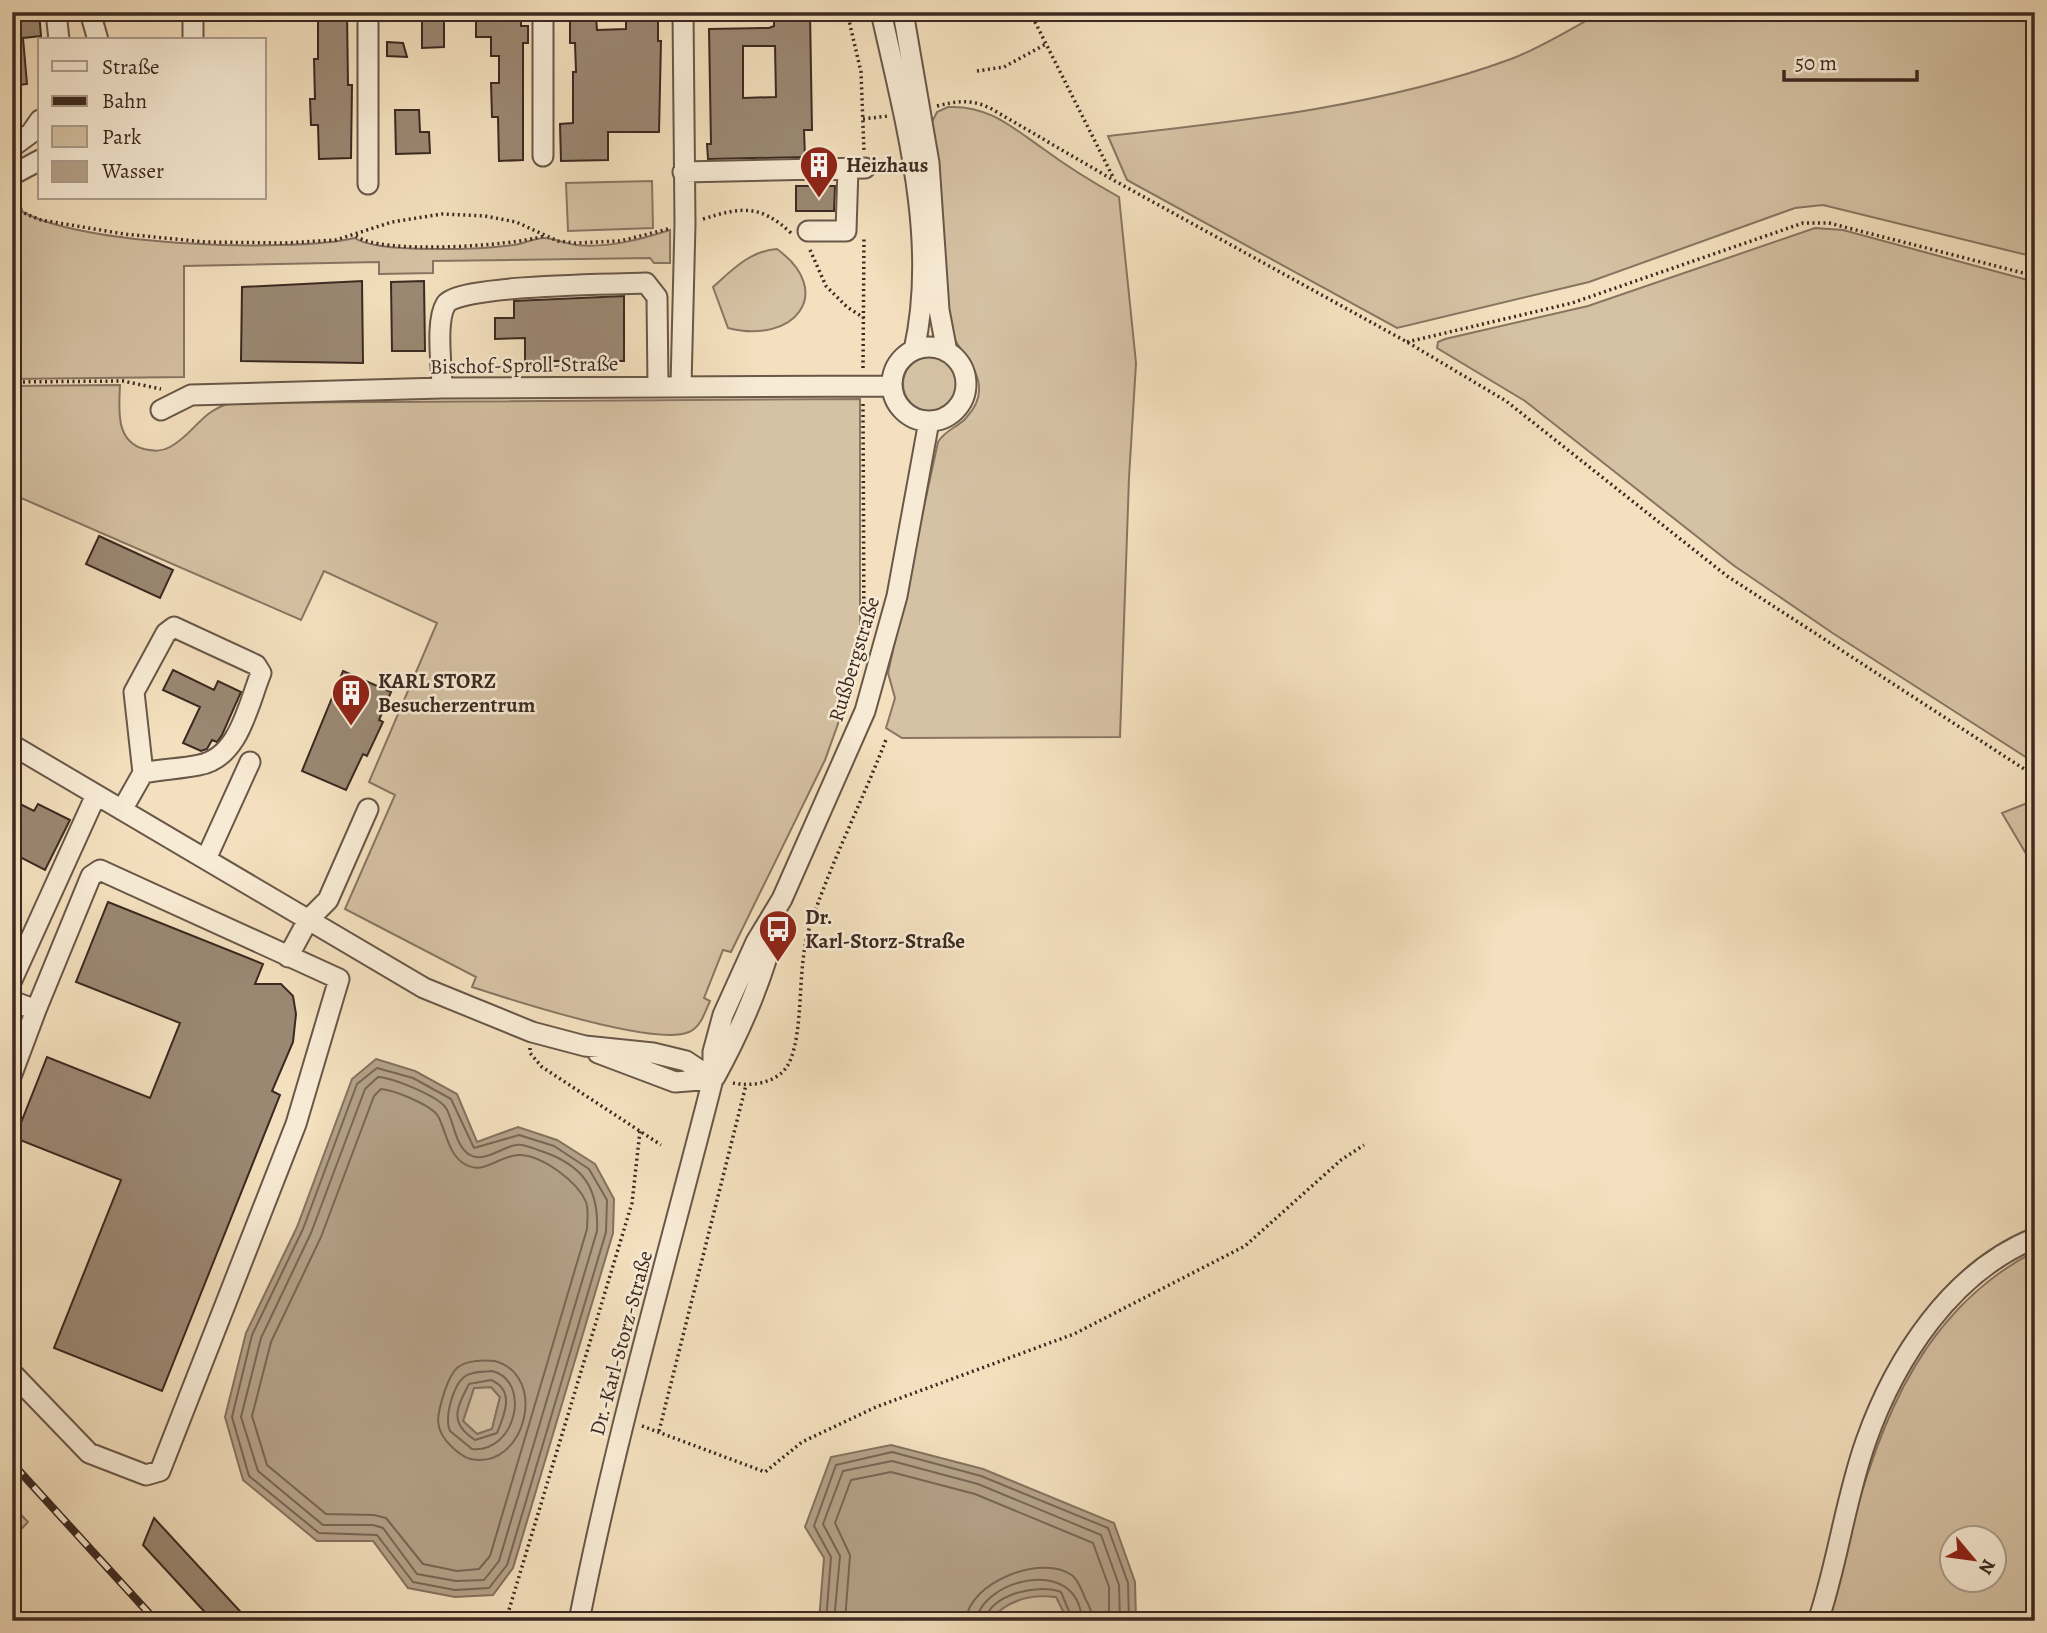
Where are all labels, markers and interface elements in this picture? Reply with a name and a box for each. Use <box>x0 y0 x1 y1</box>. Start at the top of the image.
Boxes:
legend <box>38 38 266 200</box>
scale bar <box>1784 38 1918 82</box>
text: 50 m <box>1795 49 1837 77</box>
text: Straße <box>102 53 160 81</box>
text: Bahn <box>102 87 147 115</box>
text: Park <box>102 123 142 151</box>
building icon: Heizhaus <box>798 144 840 199</box>
place label: Heizhaus <box>846 151 928 179</box>
text: Wasser <box>101 157 164 185</box>
street label: Bischof-Sproll-Straße <box>430 349 618 381</box>
street label: Rußbergstraße <box>822 593 886 725</box>
place label: KARL STORZ Besucherzentrum <box>378 667 536 719</box>
building icon: KARL STORZ Besucherzentrum <box>330 672 372 727</box>
place label: Dr. Karl-Storz-Straße <box>805 903 965 955</box>
bus stop icon: Dr. Karl-Storz-Straße <box>757 908 799 963</box>
street label: Dr.-Karl-Storz-Straße <box>583 1247 659 1439</box>
north arrow <box>1938 1524 2008 1594</box>
text: N <box>1972 1554 2002 1579</box>

